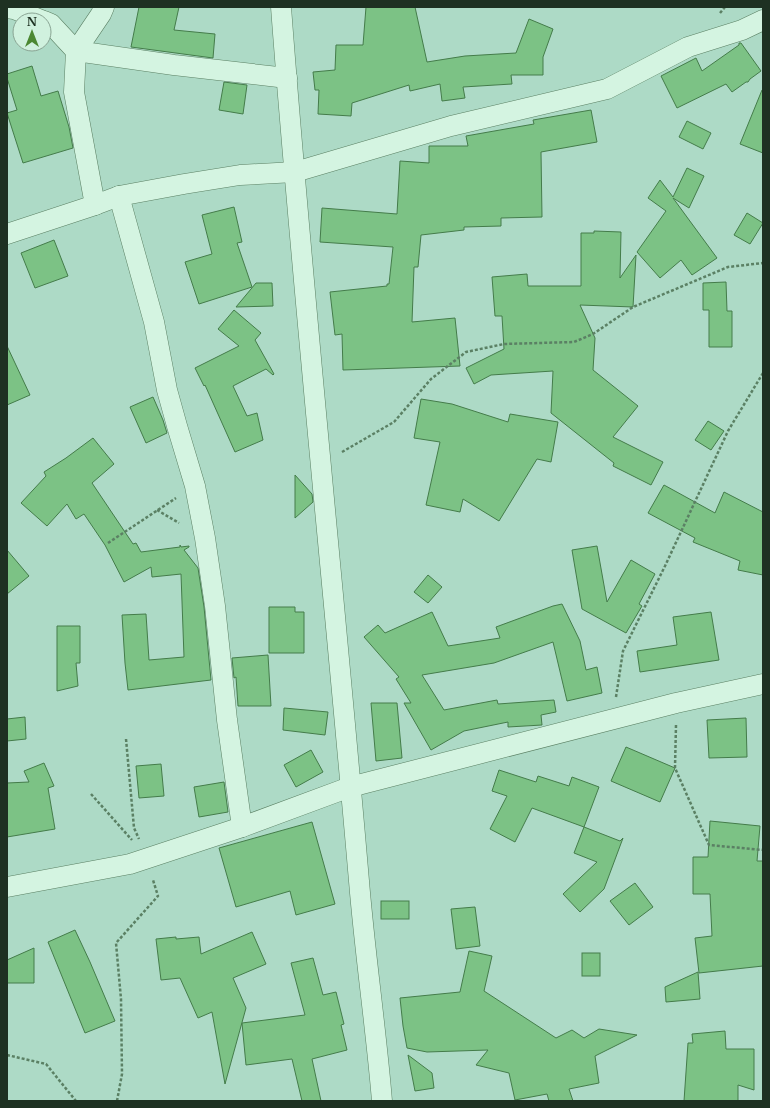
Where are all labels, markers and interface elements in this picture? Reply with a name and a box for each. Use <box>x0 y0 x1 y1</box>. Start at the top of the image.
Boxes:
north arrow <box>12 12 52 52</box>
text: N <box>27 15 38 29</box>

